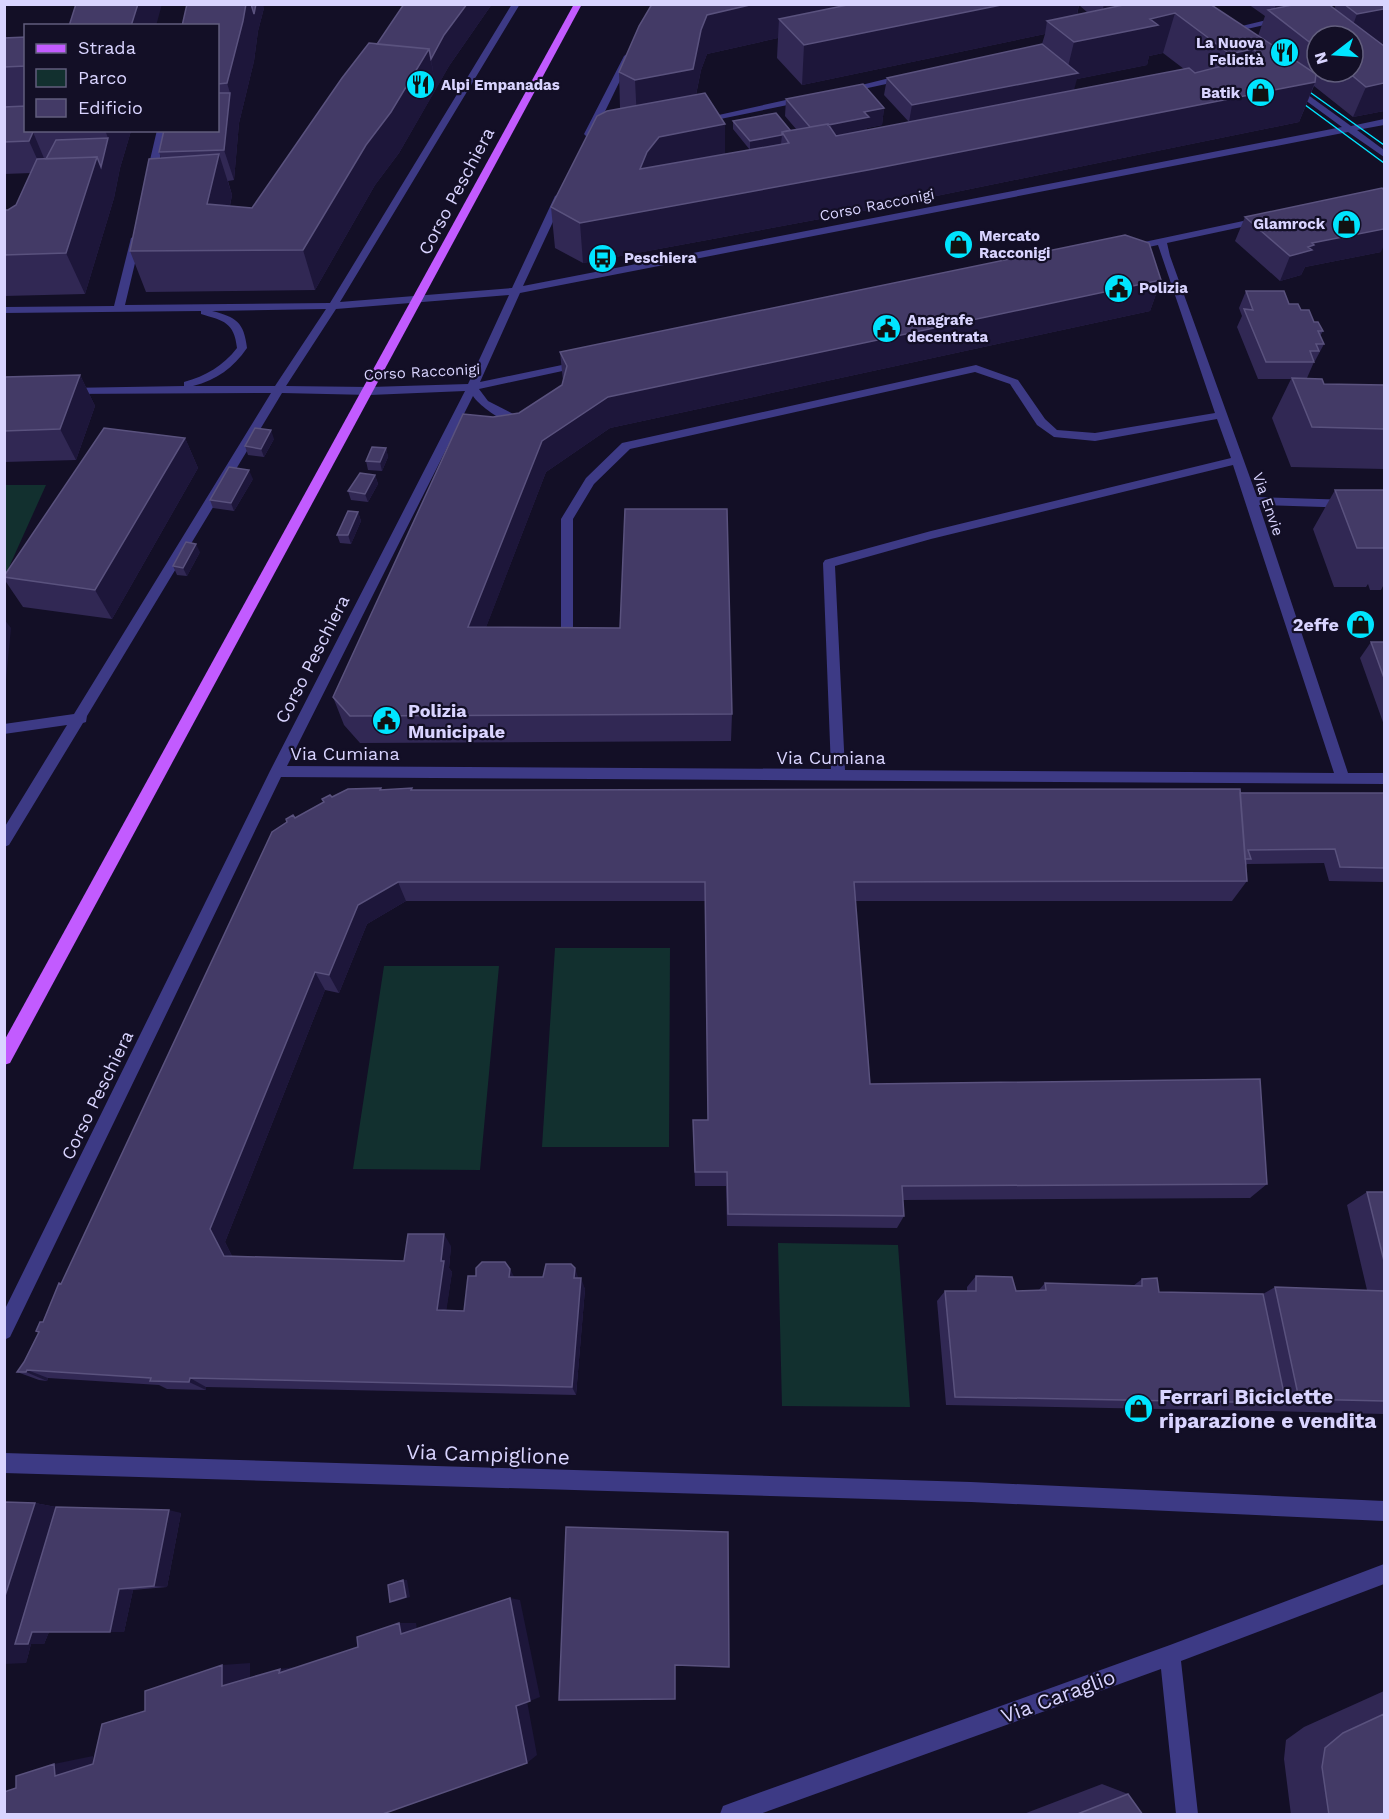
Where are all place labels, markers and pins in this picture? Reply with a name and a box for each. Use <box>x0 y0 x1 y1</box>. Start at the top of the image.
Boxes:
place label: La Nuova Felicità <box>1196 34 1264 69</box>
restaurant icon: La Nuova Felicità <box>1269 36 1301 68</box>
restaurant icon: Alpi Empanadas <box>404 69 436 101</box>
place label: Alpi Empanadas <box>441 76 560 94</box>
shop icon: Batik <box>1245 77 1277 109</box>
place label: Batik <box>1201 84 1241 102</box>
shop icon: Glamrock <box>1330 208 1362 240</box>
place label: Glamrock <box>1253 215 1326 233</box>
place label: Mercato Racconigi <box>979 227 1050 262</box>
shop icon: Mercato Racconigi <box>942 229 974 261</box>
bus stop icon: Peschiera <box>587 242 619 274</box>
place label: Peschiera <box>624 249 697 267</box>
public building icon: Polizia <box>1102 272 1134 304</box>
place label: Polizia <box>1139 279 1188 297</box>
place label: Anagrafe decentrata <box>907 311 989 346</box>
public building icon: Anagrafe decentrata <box>870 313 902 345</box>
shop icon: 2effe <box>1344 608 1376 640</box>
place label: 2effe <box>1293 614 1339 635</box>
place label: Polizia Municipale <box>408 700 505 742</box>
public building icon: Polizia Municipale <box>371 704 403 736</box>
place label: Ferrari Biciclette riparazione e vendita <box>1159 1384 1377 1433</box>
shop icon: Ferrari Biciclette riparazione e vendita <box>1122 1392 1154 1424</box>

